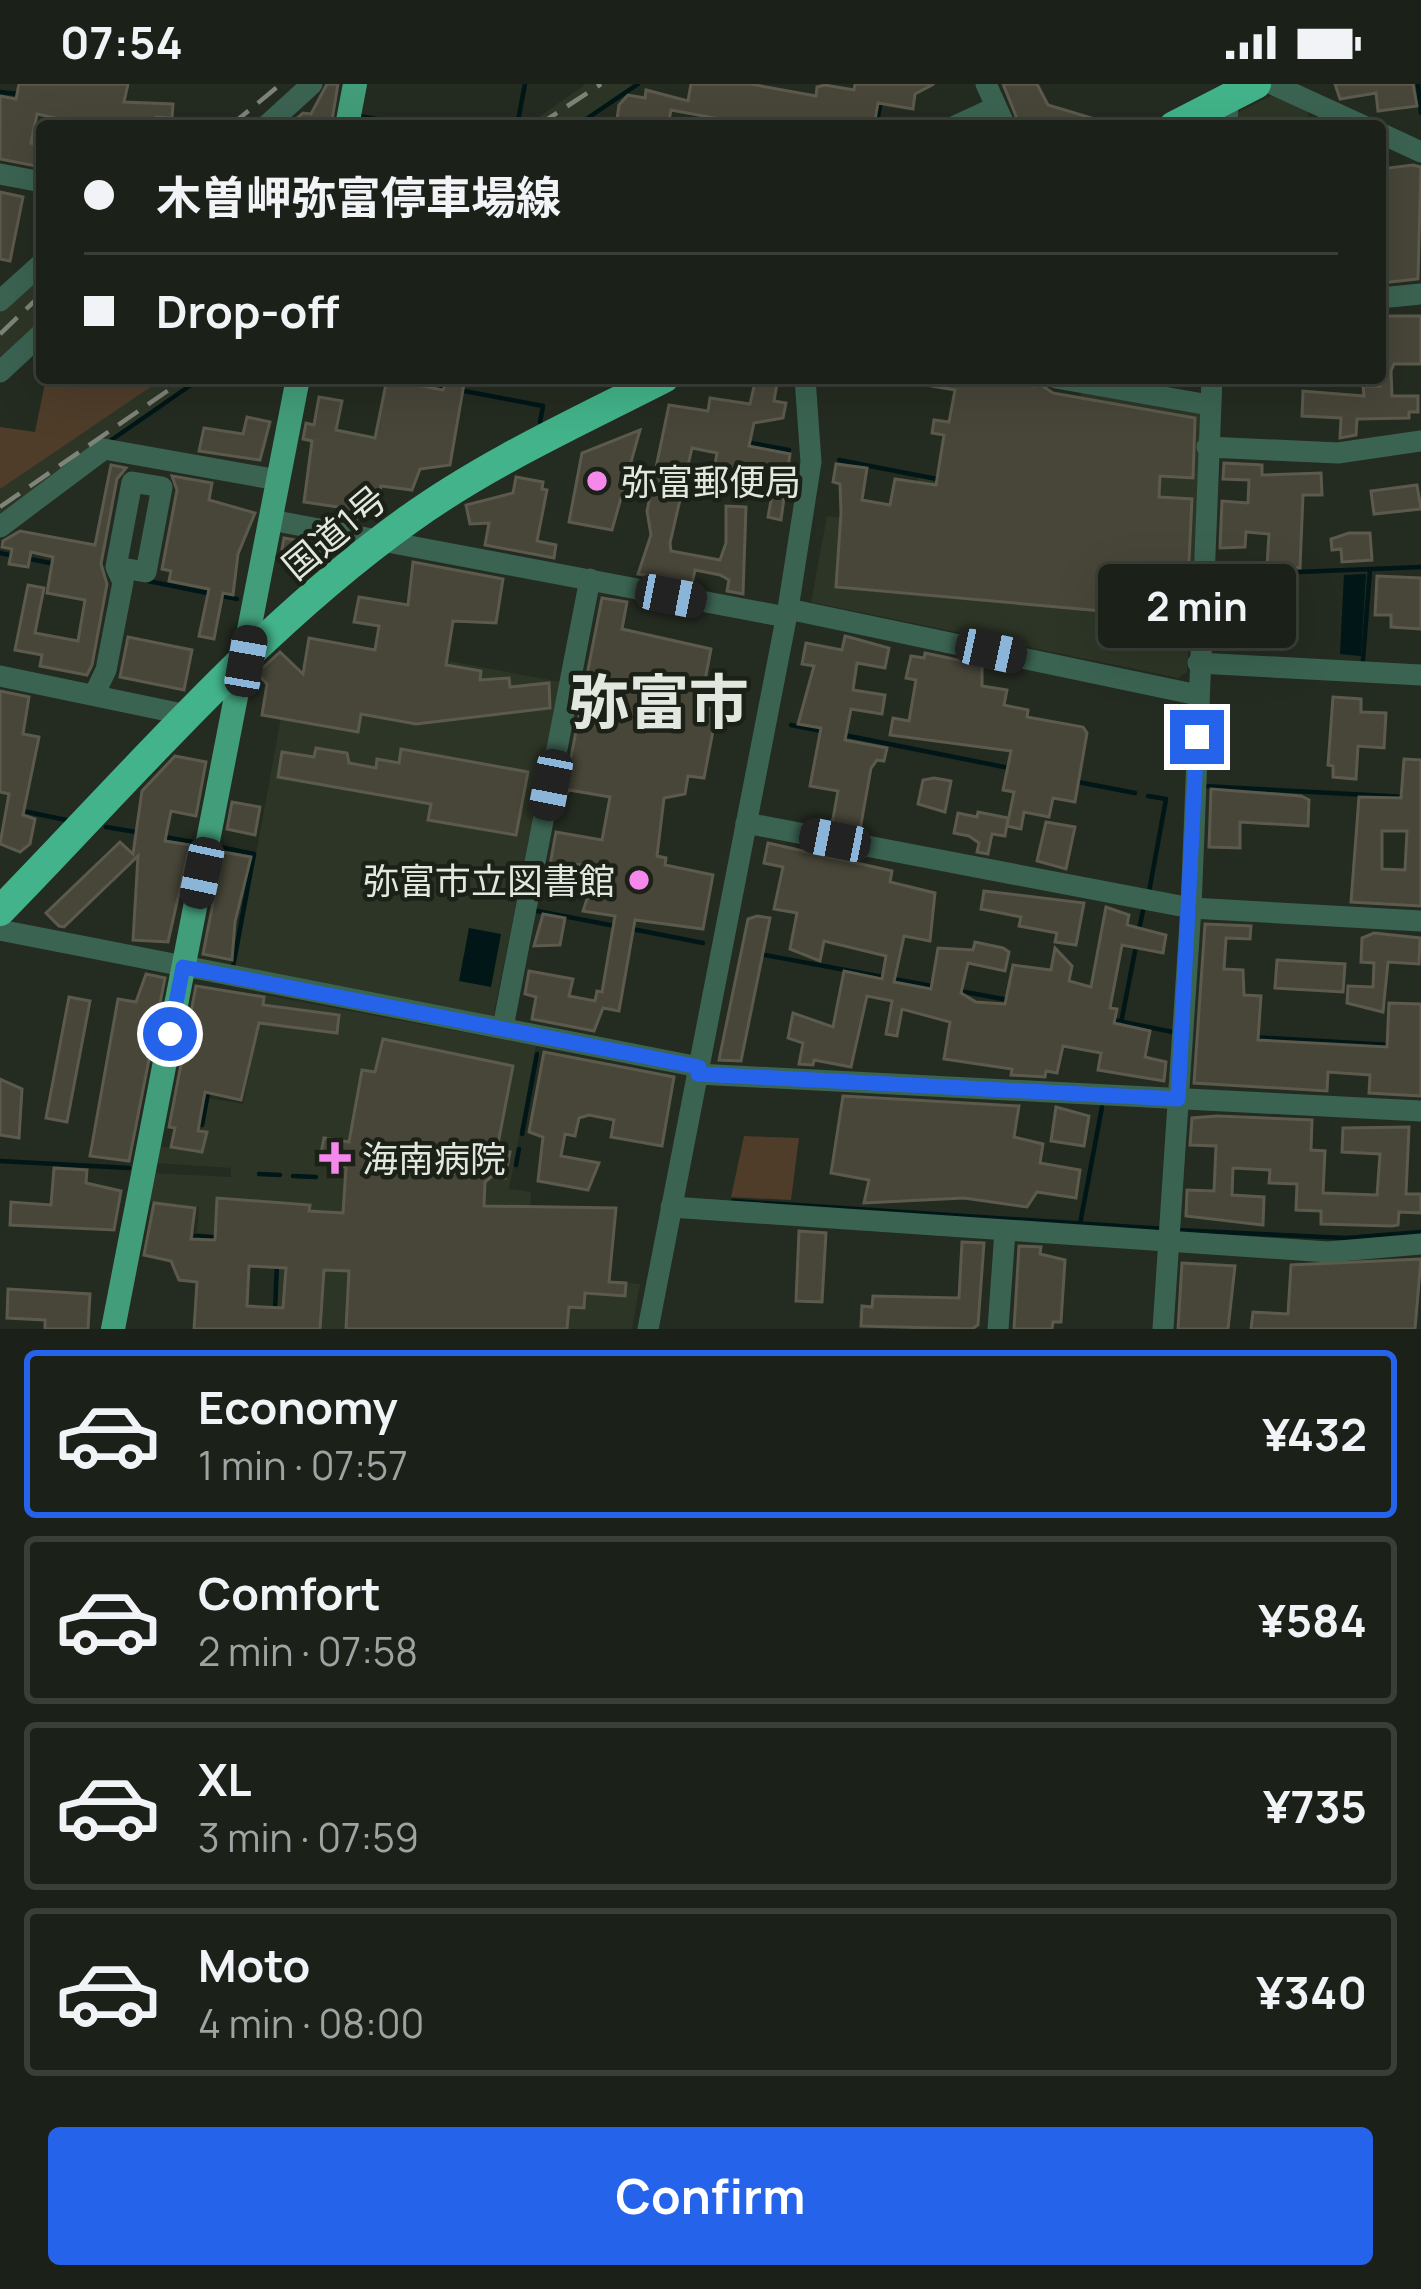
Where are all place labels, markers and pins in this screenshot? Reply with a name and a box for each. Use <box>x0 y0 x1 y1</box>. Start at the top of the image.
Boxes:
place label: 弥富郵便局 <box>621 457 801 506</box>
marker: 弥富郵便局 <box>584 468 610 494</box>
place label: 弥富市立図書館 <box>363 856 615 905</box>
marker: 弥富市立図書館 <box>626 867 652 893</box>
place label: 海南病院 <box>362 1134 506 1183</box>
marker: 海南病院 <box>319 1142 351 1174</box>

